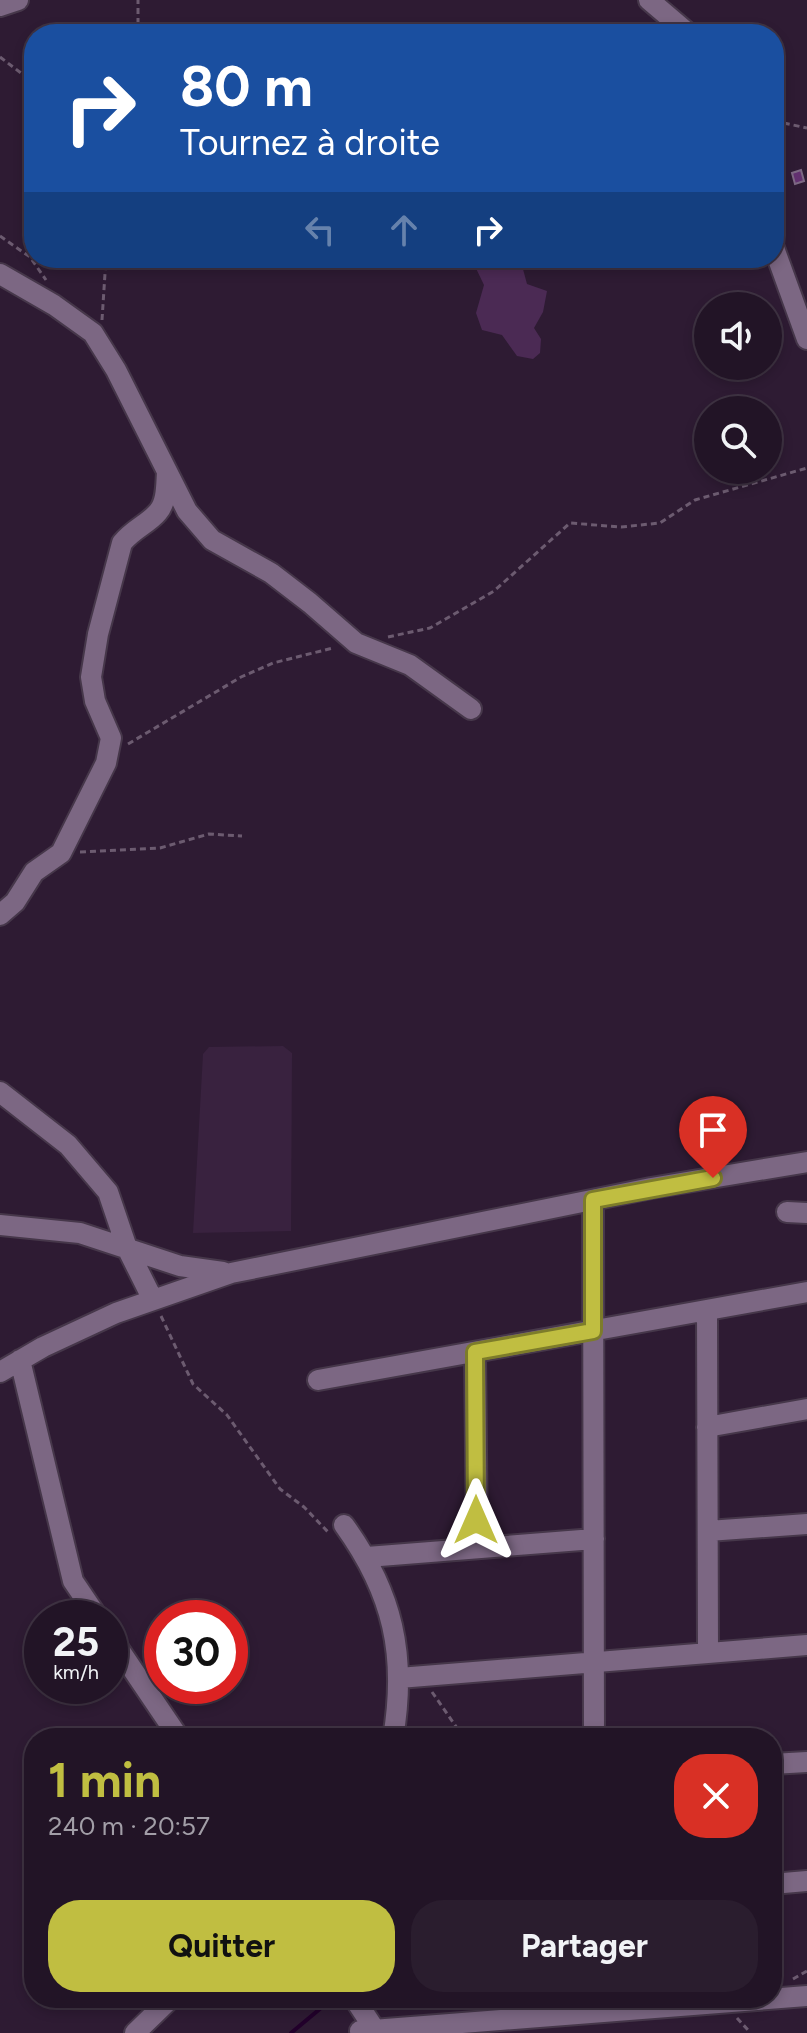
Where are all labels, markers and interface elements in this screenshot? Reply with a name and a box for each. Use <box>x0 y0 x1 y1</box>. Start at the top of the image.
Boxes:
text: 80 m <box>180 53 313 120</box>
icon: right <box>48 56 152 160</box>
text: Tournez à droite <box>180 121 440 164</box>
icon: left <box>298 208 342 252</box>
icon: ahead <box>382 208 426 252</box>
icon: right <box>466 208 510 252</box>
map controls <box>694 292 782 484</box>
button: sound <box>694 292 782 380</box>
button: search <box>694 396 782 484</box>
pin <box>679 1096 747 1178</box>
icon: arrive <box>691 1108 735 1152</box>
position arrow <box>434 1478 518 1562</box>
speed limit sign: 30 <box>144 1600 248 1704</box>
text: 25 <box>53 1618 99 1666</box>
text: km/h <box>53 1660 99 1684</box>
text: 1 min <box>48 1751 161 1809</box>
button: close <box>674 1754 758 1838</box>
text: 240 m · 20:57 <box>48 1810 210 1842</box>
button: Quitter <box>48 1900 395 1992</box>
button: Partager <box>411 1900 758 1992</box>

